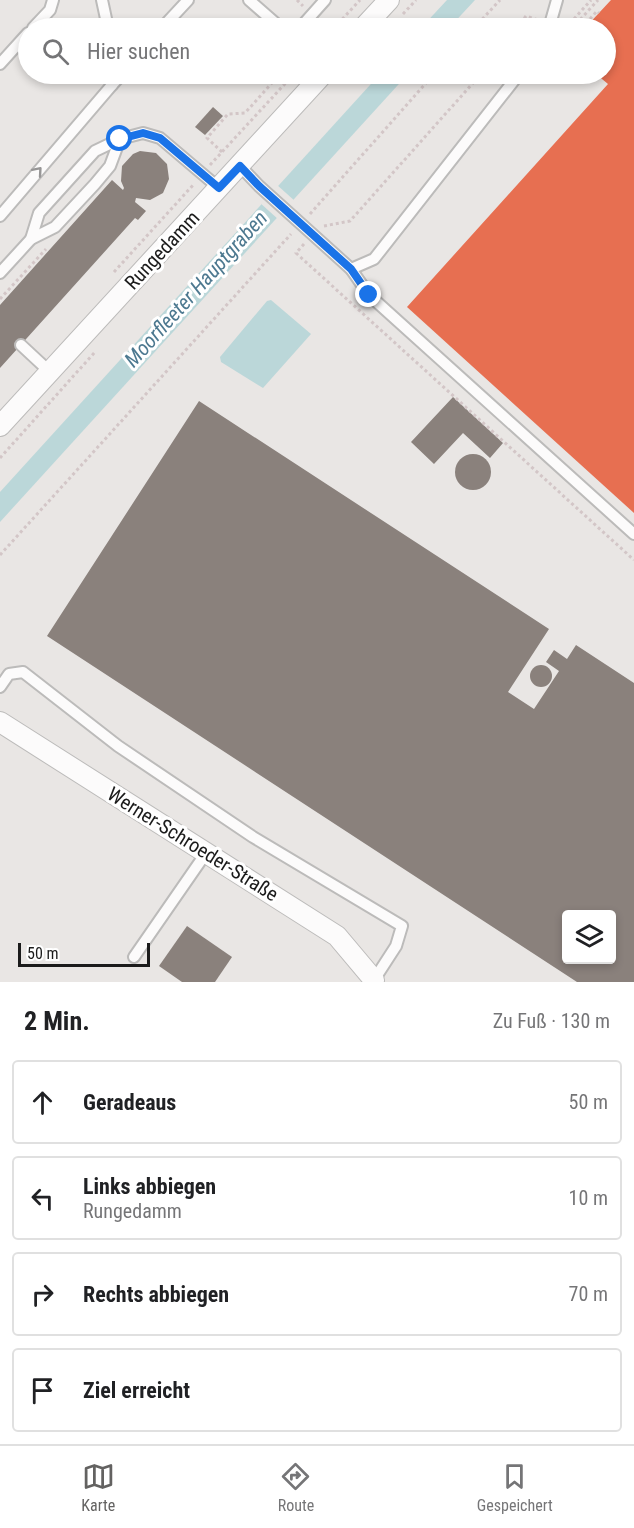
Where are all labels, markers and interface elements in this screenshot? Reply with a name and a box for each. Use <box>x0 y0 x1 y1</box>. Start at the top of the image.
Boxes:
search box <box>18 18 616 84</box>
icon: search <box>39 35 72 68</box>
text: Hier suchen <box>87 39 190 64</box>
route start <box>106 125 132 151</box>
one-way arrow <box>31 167 42 178</box>
street label: Rungedamm <box>120 206 204 294</box>
water label: Moorfleeter Hauptgraben <box>120 206 272 372</box>
route end <box>355 281 381 307</box>
street label: Werner-Schroeder-Straße <box>103 782 283 906</box>
map controls <box>562 910 616 964</box>
button: layers <box>562 910 616 964</box>
scale bar <box>18 940 150 968</box>
text: 50 m <box>27 944 59 963</box>
text: 2 Min. <box>24 1006 90 1036</box>
text: Zu Fuß · 130 m <box>493 1009 610 1033</box>
icon: ahead <box>26 1086 59 1119</box>
text: Geradeaus <box>83 1090 176 1115</box>
text: 50 m <box>569 1090 608 1114</box>
text: Links abbiegen <box>83 1174 216 1199</box>
icon: left <box>26 1182 59 1215</box>
text: 10 m <box>569 1186 608 1210</box>
text: Rungedamm <box>83 1199 182 1223</box>
icon: right <box>26 1278 59 1311</box>
text: Rechts abbiegen <box>83 1282 229 1307</box>
text: 70 m <box>569 1282 608 1306</box>
icon: arrive <box>26 1374 59 1407</box>
text: Ziel erreicht <box>83 1378 190 1403</box>
tab: Karte <box>81 1460 115 1515</box>
tab: Route <box>278 1460 314 1515</box>
tab: Gespeichert <box>477 1460 553 1515</box>

